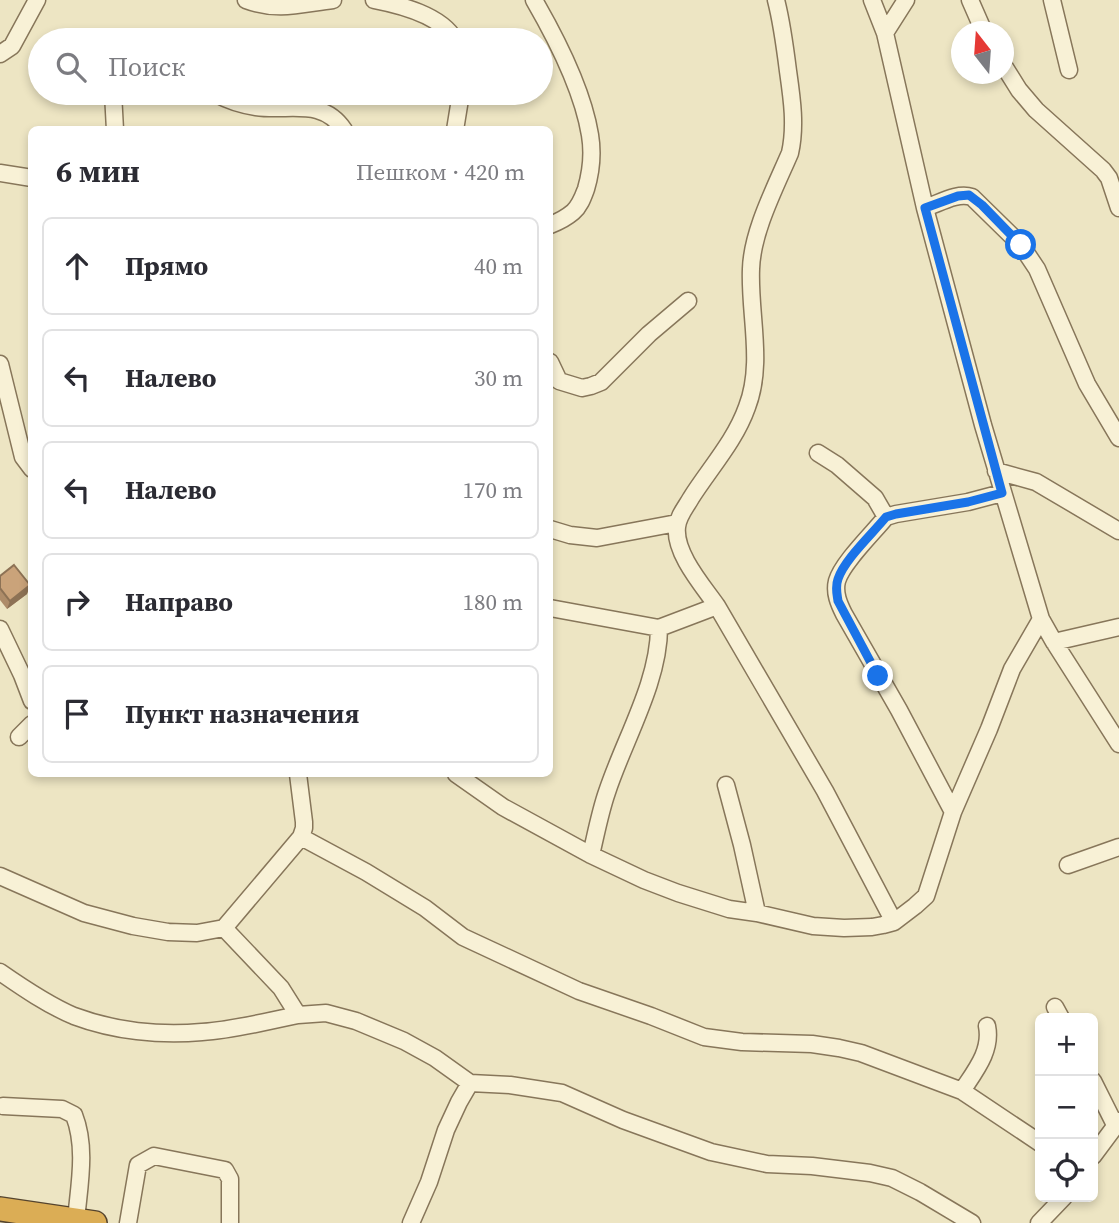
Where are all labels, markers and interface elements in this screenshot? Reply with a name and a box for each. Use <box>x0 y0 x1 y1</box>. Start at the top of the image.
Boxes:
north arrow <box>951 21 1014 84</box>
search box <box>28 28 553 105</box>
icon: search <box>52 48 90 86</box>
text: Поиск <box>108 49 185 85</box>
text: 6 мин <box>56 151 140 192</box>
text: Пешком · 420 m <box>356 156 525 188</box>
route start <box>1005 229 1036 260</box>
icon: ahead <box>58 247 96 285</box>
text: Прямо <box>125 248 208 284</box>
text: 40 m <box>474 250 523 282</box>
icon: left <box>58 359 96 397</box>
text: Налево <box>125 360 216 396</box>
text: 30 m <box>474 362 523 394</box>
icon: left <box>58 471 96 509</box>
text: Налево <box>125 472 216 508</box>
text: 170 m <box>462 474 523 506</box>
icon: right <box>58 583 96 621</box>
text: Направо <box>125 584 233 620</box>
text: 180 m <box>462 586 523 618</box>
route end <box>862 660 893 691</box>
icon: arrive <box>58 695 96 733</box>
text: Пункт назначения <box>125 696 359 732</box>
map controls <box>1035 1013 1098 1202</box>
button: + <box>1035 1013 1098 1076</box>
button: − <box>1035 1076 1098 1139</box>
button: locate <box>1035 1139 1098 1202</box>

